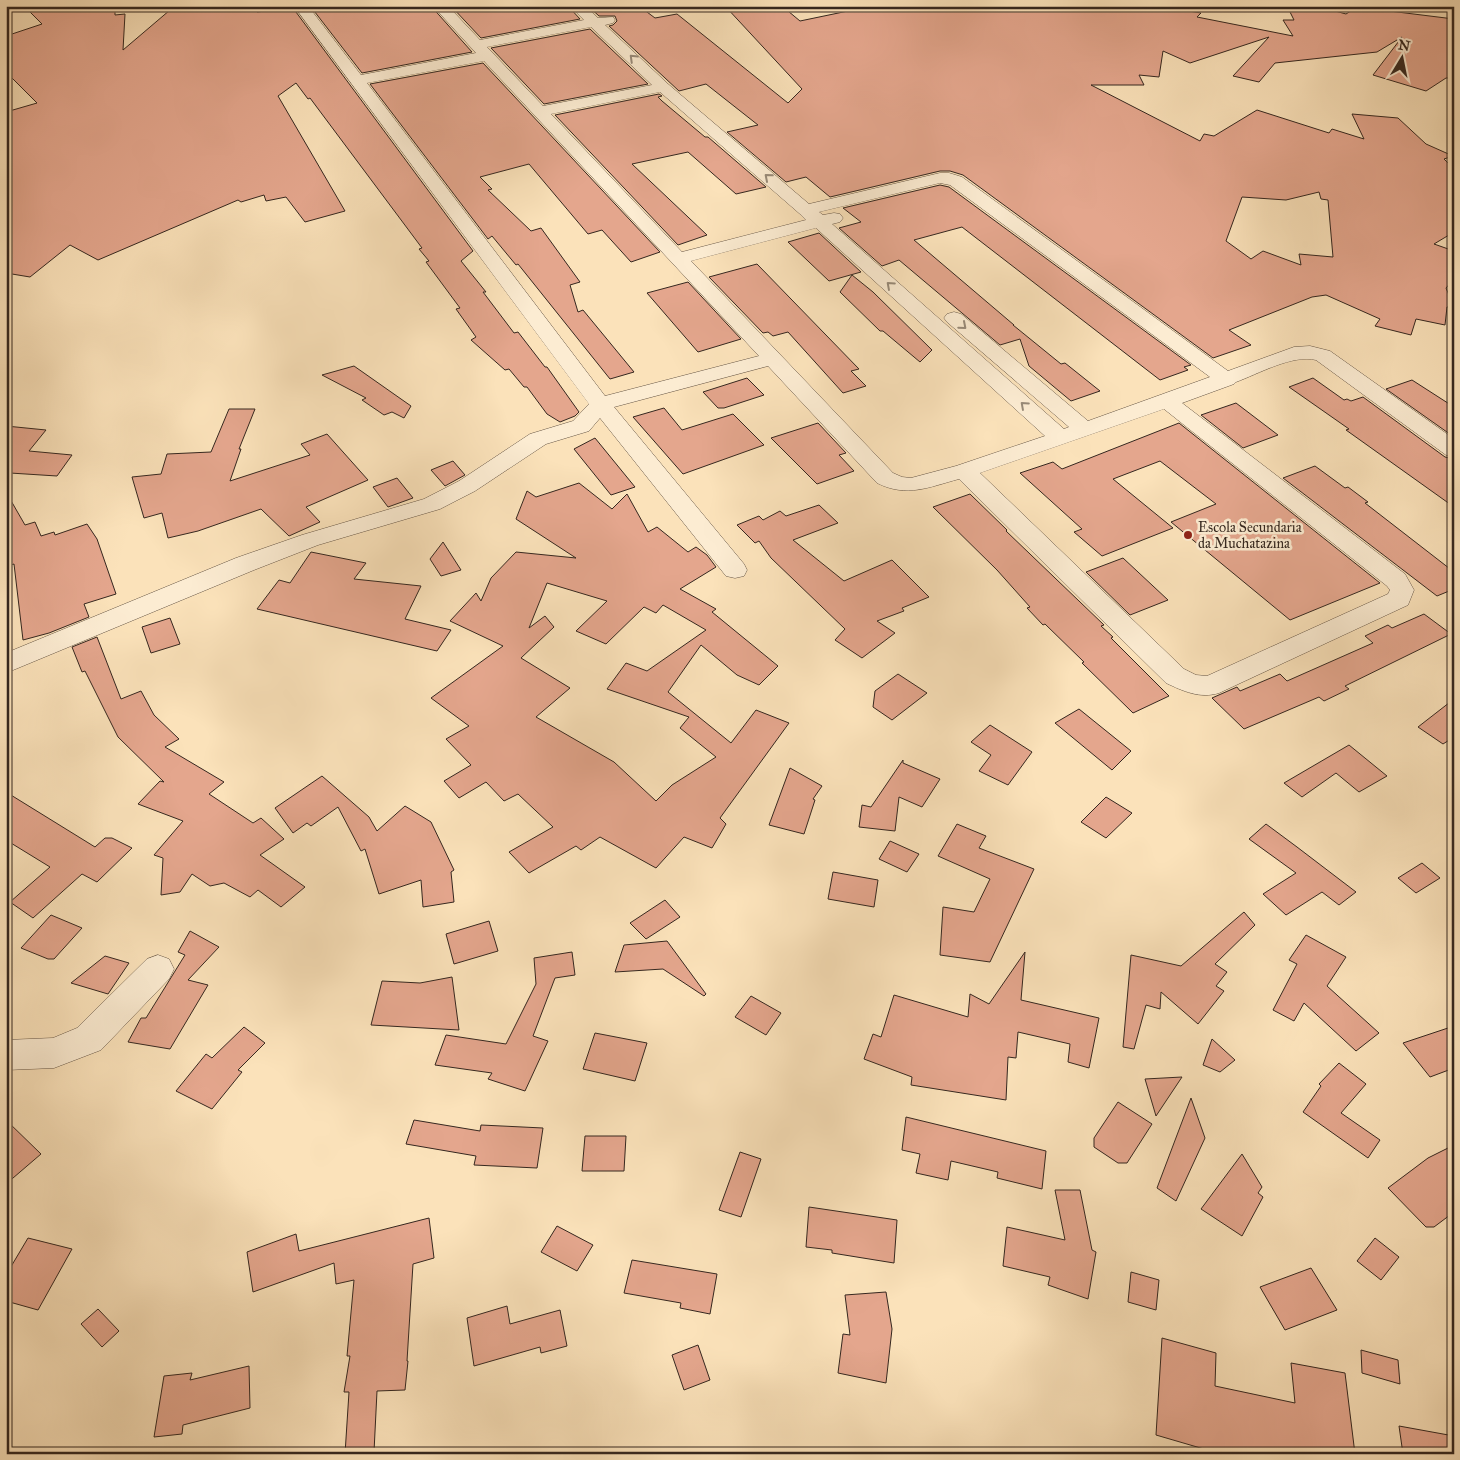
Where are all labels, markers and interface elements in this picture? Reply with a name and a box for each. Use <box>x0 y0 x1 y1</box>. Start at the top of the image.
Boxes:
north arrow <box>1378 32 1428 82</box>
text: N <box>1397 36 1412 55</box>
one-way arrow <box>630 55 639 64</box>
one-way arrow <box>765 175 774 183</box>
one-way arrow <box>886 282 895 291</box>
one-way arrow <box>958 320 967 329</box>
one-way arrow <box>1020 402 1029 411</box>
place label: Escola Secundaria da Muchatazina <box>1198 519 1302 552</box>
marker: Escola Secundaria da Muchatazina <box>1182 529 1194 541</box>

